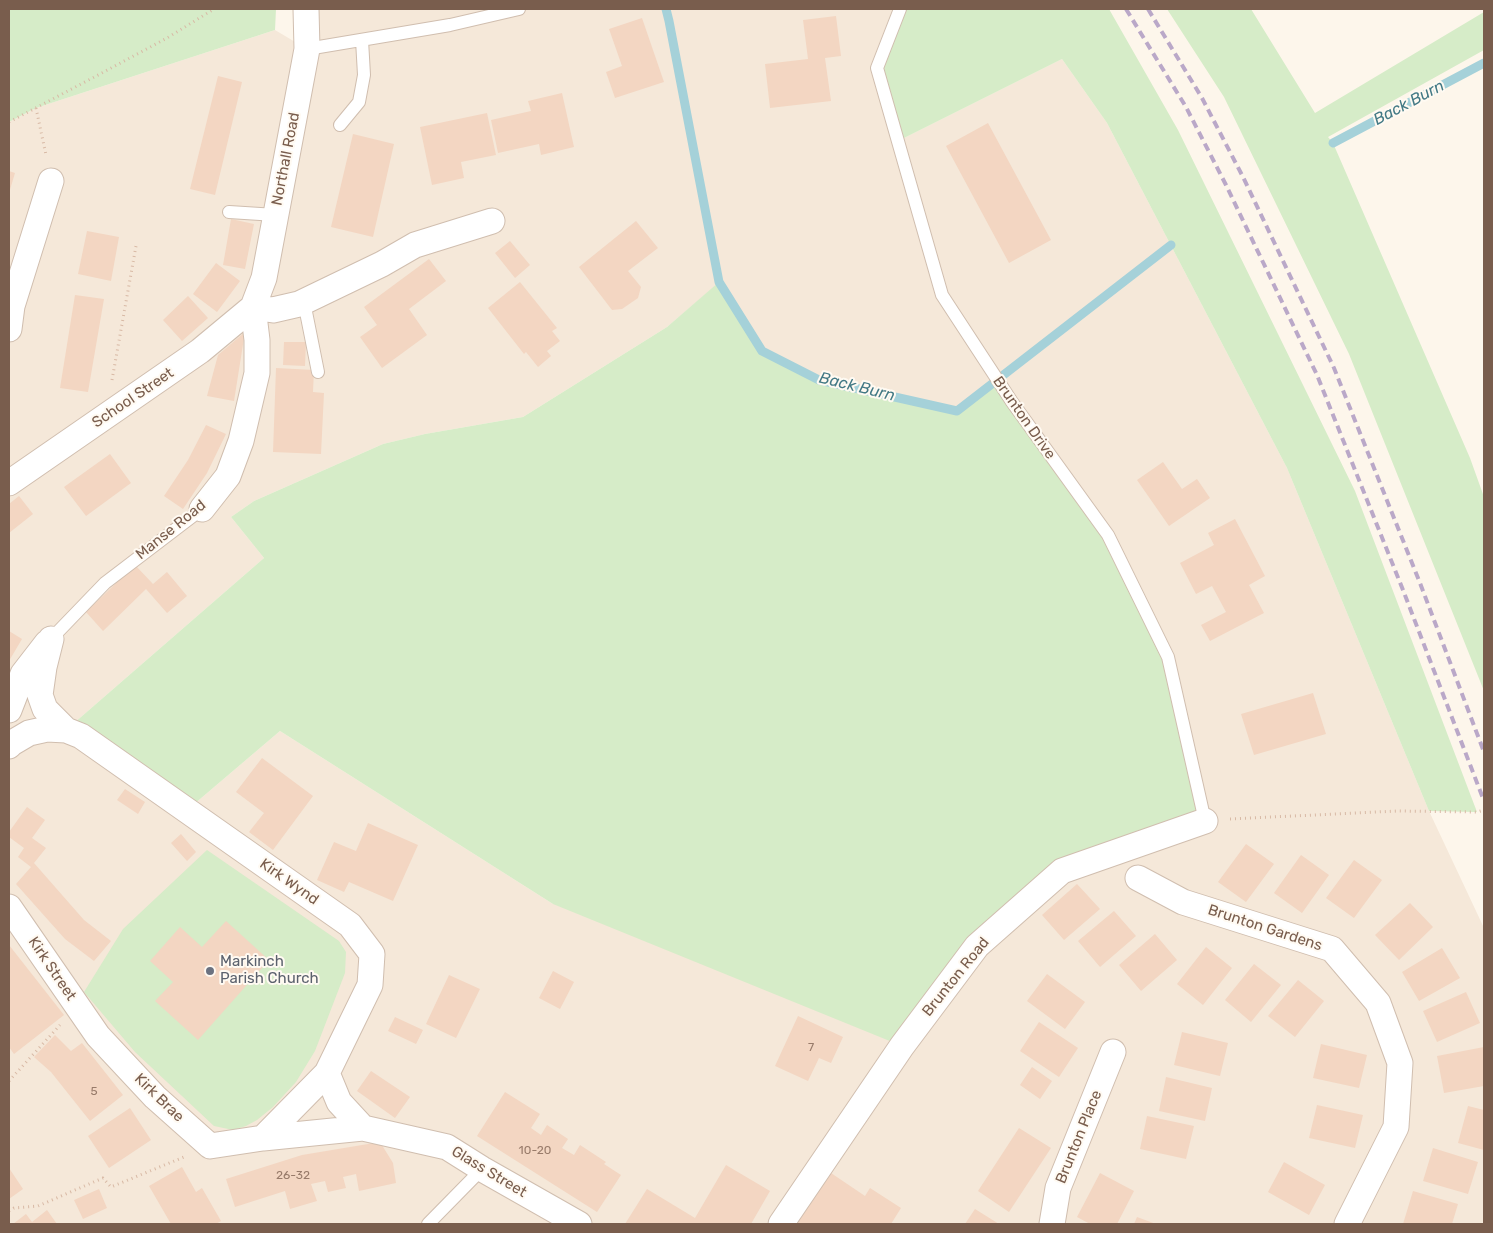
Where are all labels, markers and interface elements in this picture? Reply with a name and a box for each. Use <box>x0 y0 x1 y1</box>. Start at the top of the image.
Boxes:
water label: Back Burn <box>1370 76 1448 130</box>
street label: Northall Road <box>268 111 304 207</box>
street label: School Street <box>89 364 177 432</box>
water label: Back Burn <box>817 368 897 406</box>
street label: Brunton Drive <box>989 373 1059 463</box>
street label: Manse Road <box>132 496 210 564</box>
street label: Kirk Wynd <box>256 855 322 909</box>
street label: Brunton Gardens <box>1206 901 1324 955</box>
street label: Kirk Street <box>24 934 80 1004</box>
street label: Brunton Road <box>919 934 993 1020</box>
place label: Markinch Parish Church <box>220 953 319 988</box>
marker: Markinch Parish Church <box>204 965 216 977</box>
house number: 7 <box>808 1041 814 1055</box>
street label: Kirk Brae <box>130 1070 188 1126</box>
house number: 5 <box>90 1085 98 1099</box>
street label: Brunton Place <box>1052 1088 1106 1186</box>
street label: Glass Street <box>448 1143 530 1201</box>
house number: 10-20 <box>519 1144 551 1158</box>
house number: 26-32 <box>276 1169 310 1183</box>

